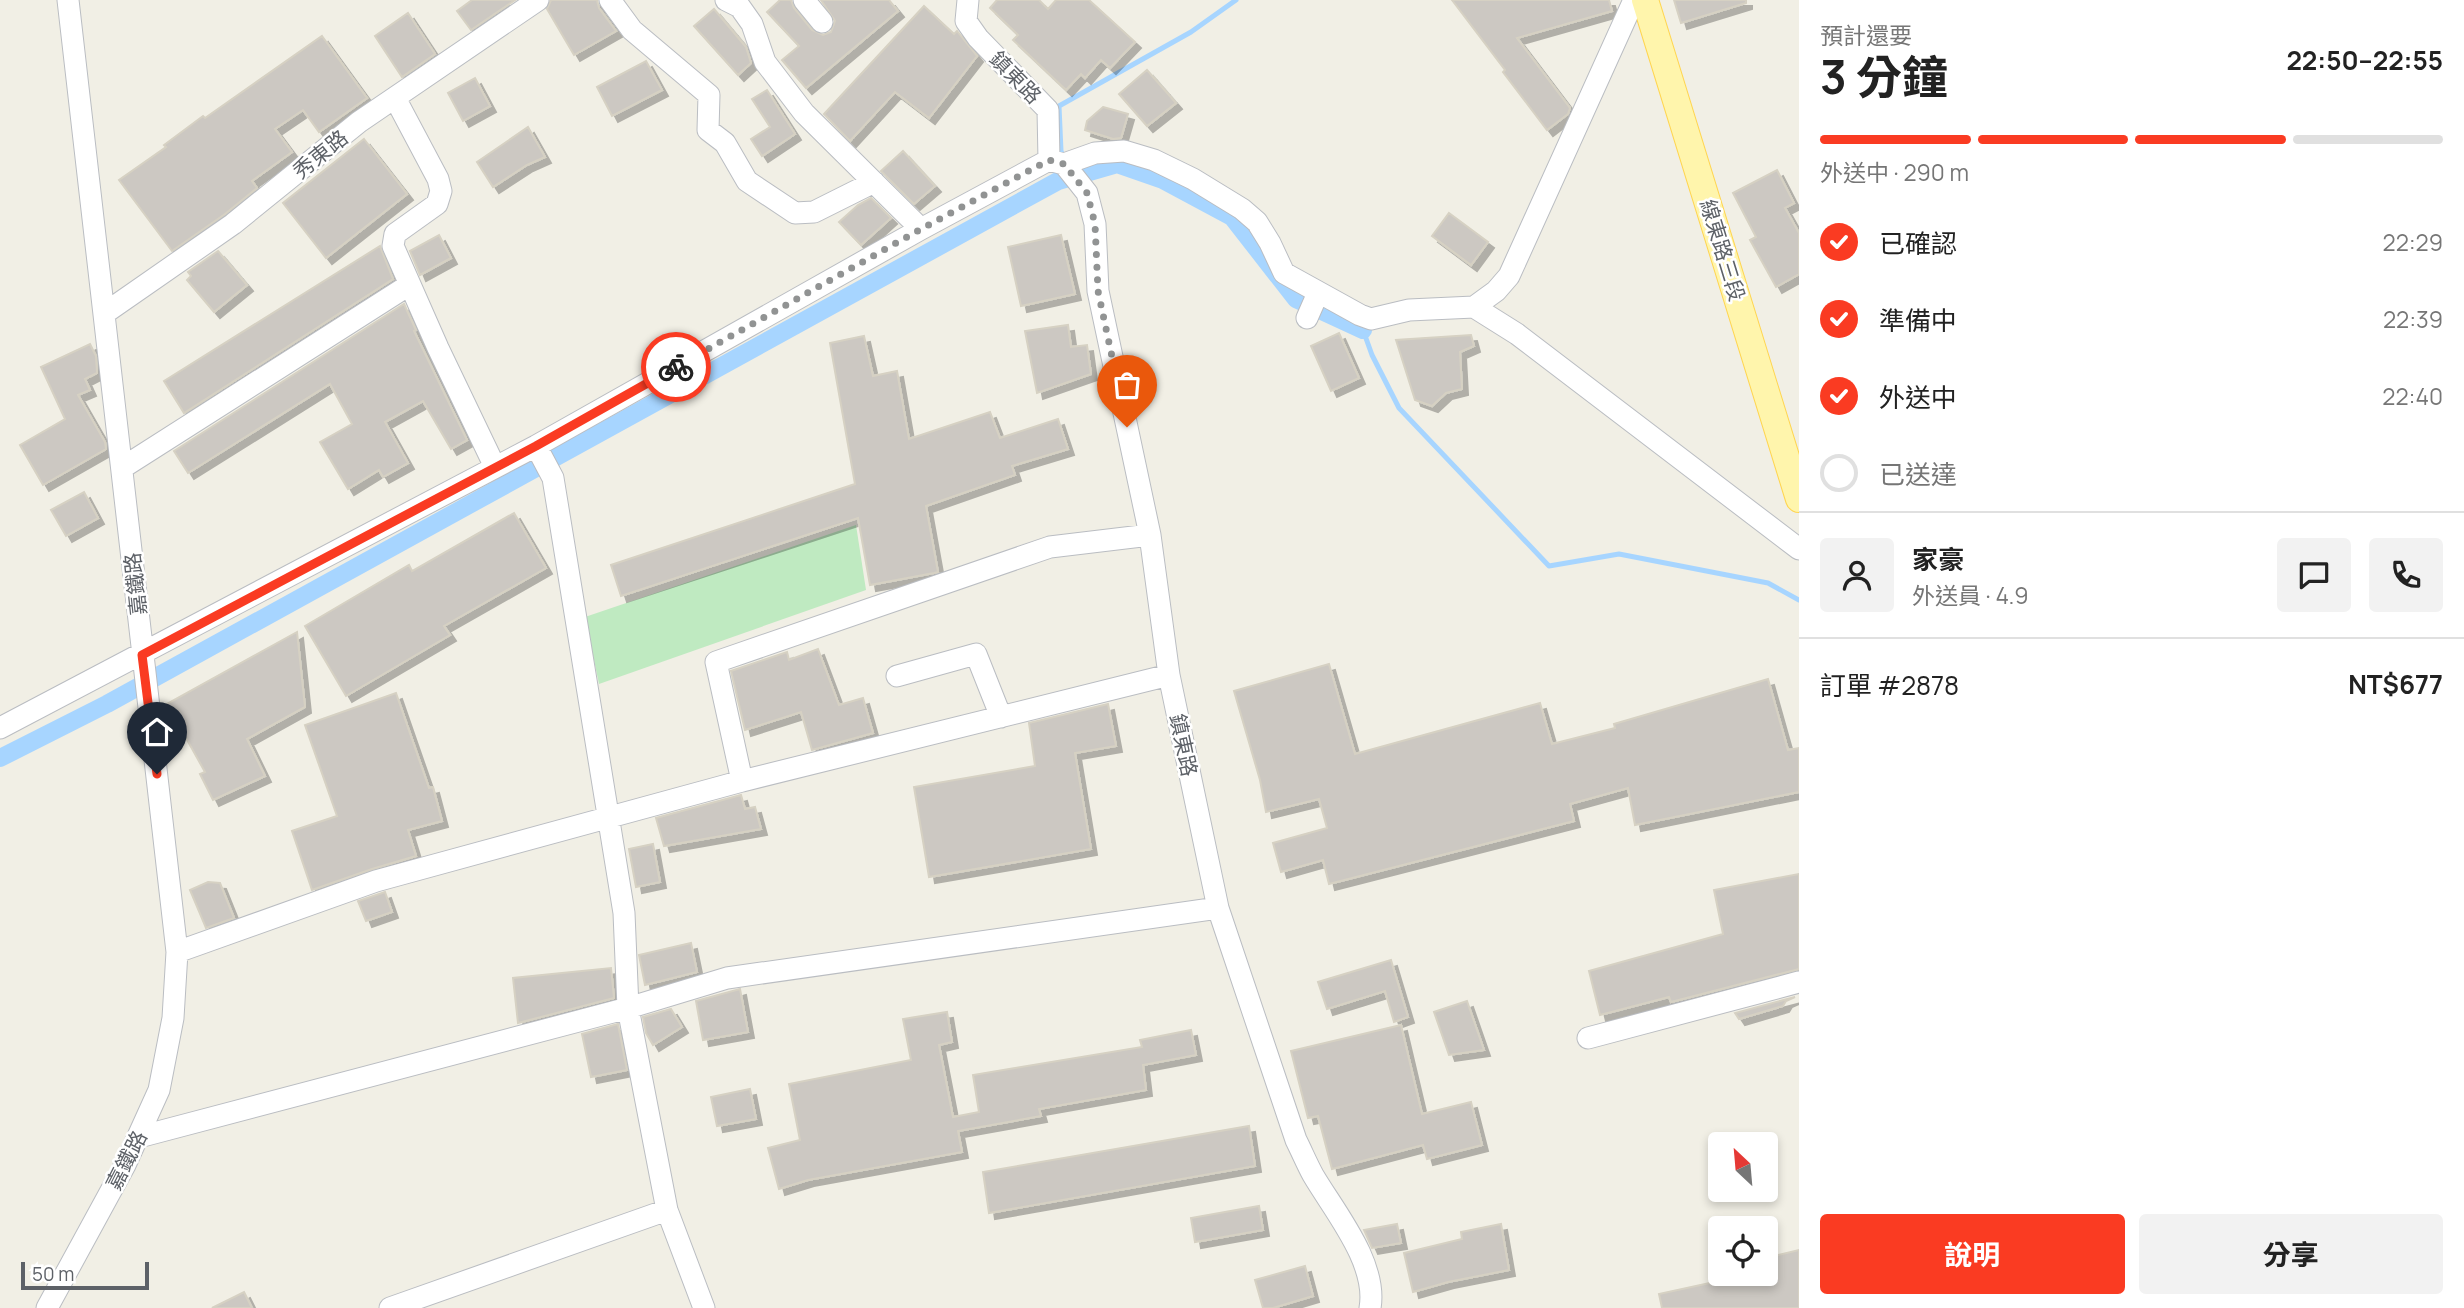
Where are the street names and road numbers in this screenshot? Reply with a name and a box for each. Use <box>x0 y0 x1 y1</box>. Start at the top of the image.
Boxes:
street label: 鎮東路 <box>984 45 1048 109</box>
street label: 秀東路 <box>287 123 353 185</box>
street label: 線東路三段 <box>1694 196 1752 304</box>
street label: 嘉鐵路 <box>118 551 152 617</box>
street label: 鎮東路 <box>1164 711 1204 779</box>
street label: 嘉鐵路 <box>99 1126 153 1194</box>

